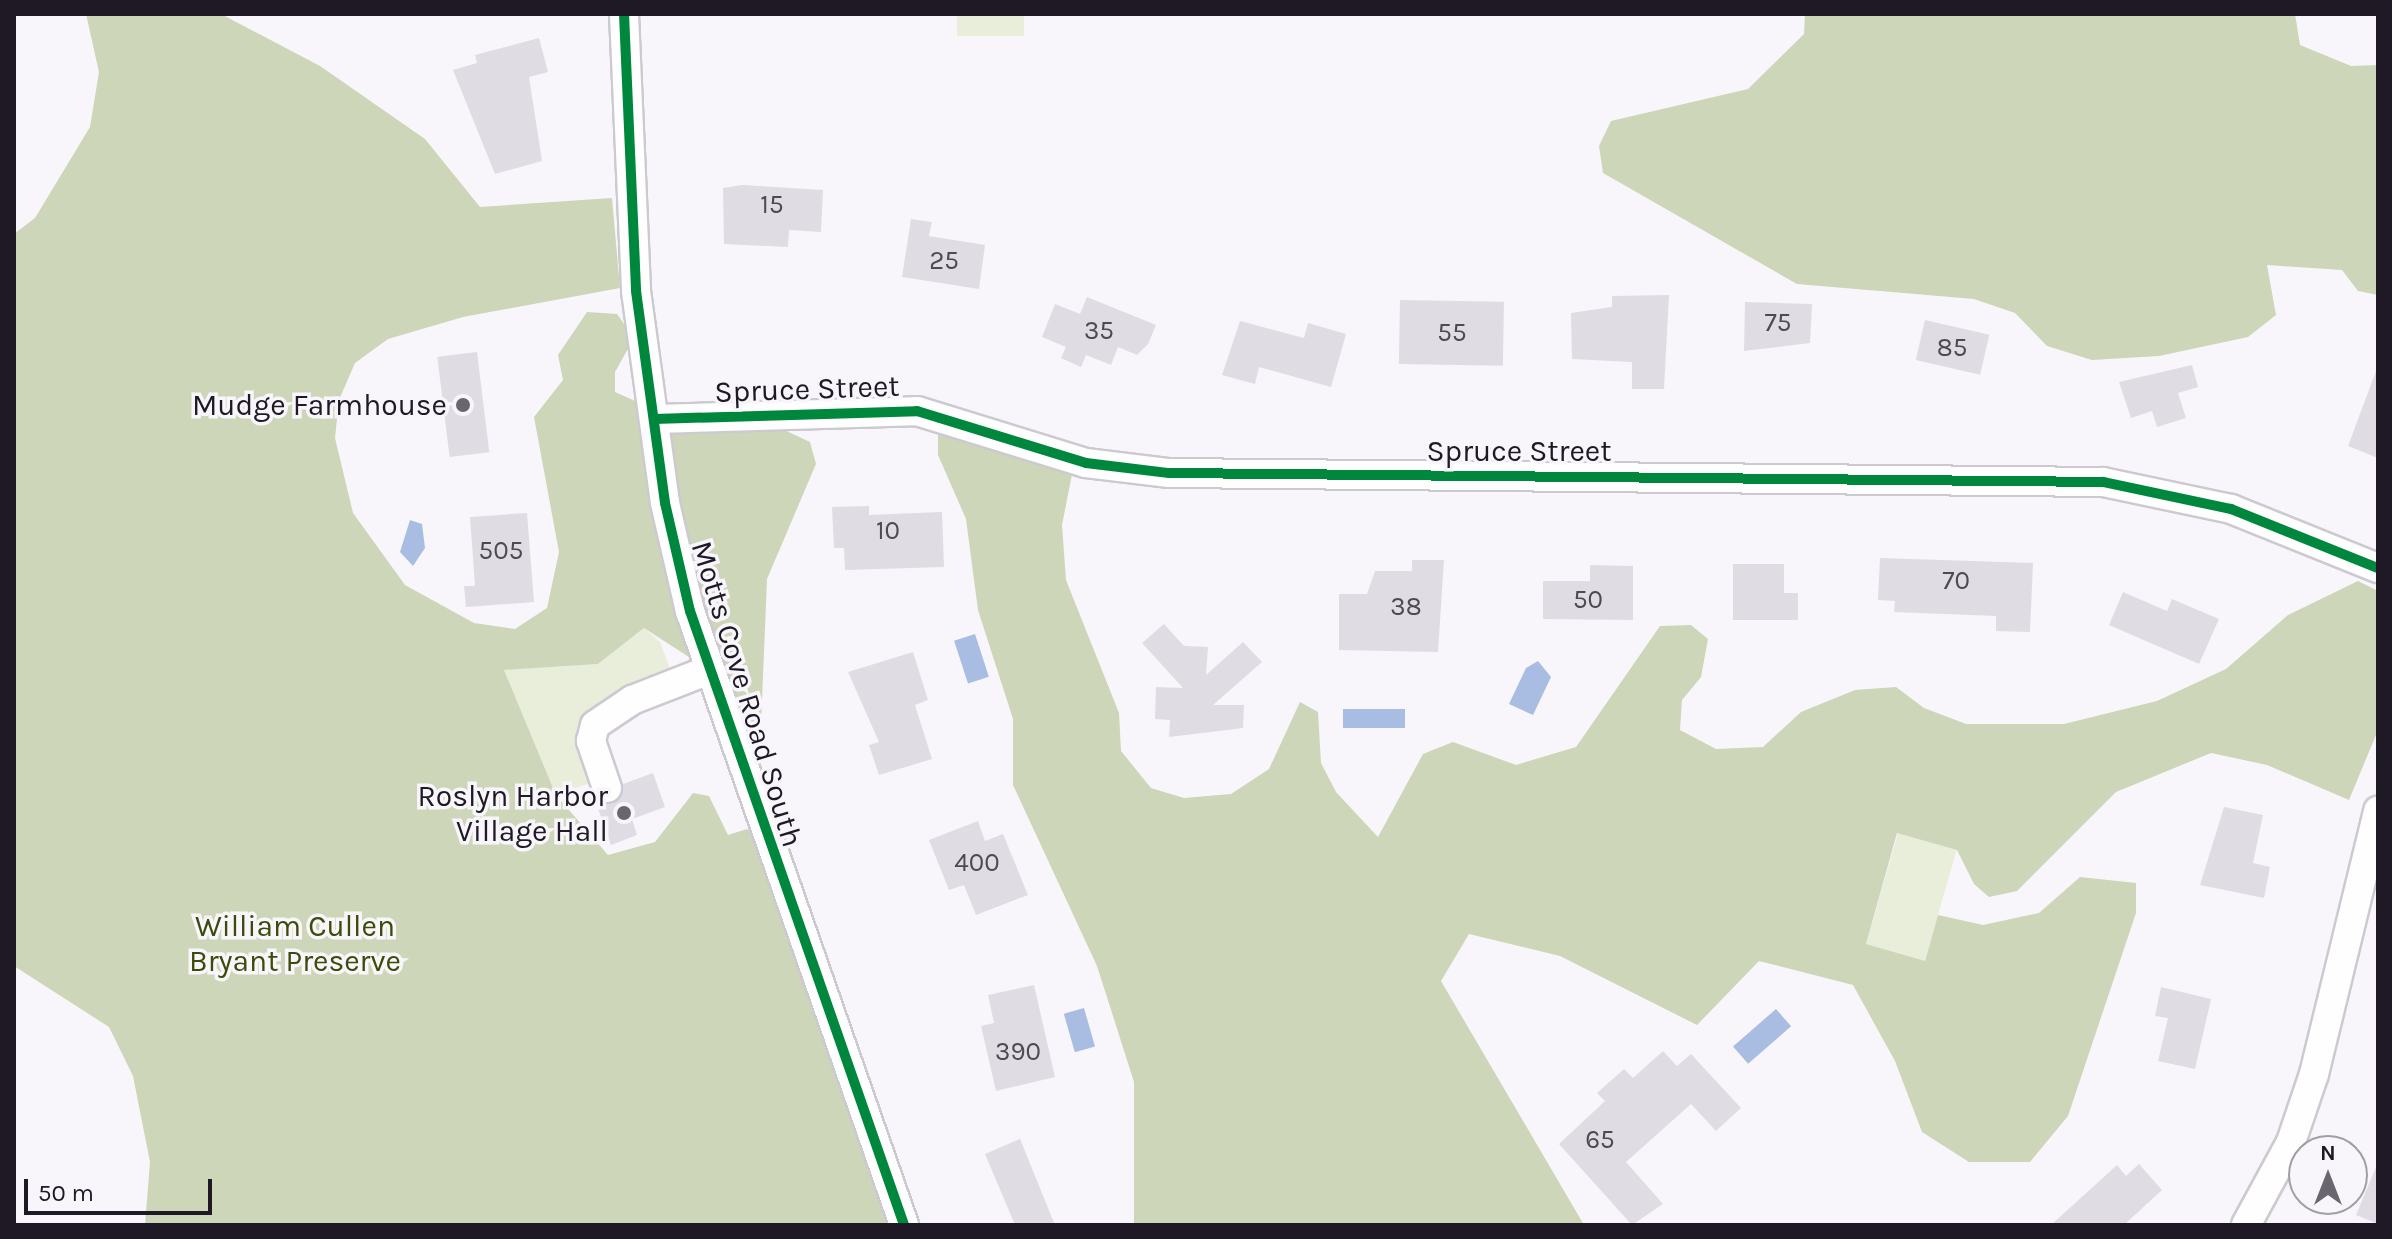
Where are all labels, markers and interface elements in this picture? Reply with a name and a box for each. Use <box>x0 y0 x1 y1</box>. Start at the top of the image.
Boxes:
house number: 15 <box>760 189 784 221</box>
house number: 25 <box>929 245 959 277</box>
house number: 75 <box>1765 307 1791 339</box>
house number: 35 <box>1084 315 1114 347</box>
house number: 55 <box>1437 317 1467 349</box>
house number: 85 <box>1937 332 1967 364</box>
street label: Spruce Street <box>714 368 900 410</box>
place label: Mudge Farmhouse <box>192 387 447 423</box>
marker: Mudge Farmhouse <box>454 396 472 414</box>
street label: Spruce Street <box>1426 433 1612 469</box>
house number: 10 <box>876 515 900 547</box>
house number: 505 <box>479 535 523 567</box>
street label: Motts Cove Road South <box>683 537 811 851</box>
house number: 70 <box>1942 565 1970 597</box>
house number: 50 <box>1573 584 1603 616</box>
house number: 38 <box>1390 591 1422 623</box>
place label: Roslyn Harbor Village Hall <box>417 778 608 848</box>
marker: Roslyn Harbor Village Hall <box>615 804 633 822</box>
house number: 400 <box>954 847 1000 879</box>
park label: William Cullen Bryant Preserve <box>189 908 401 978</box>
house number: 390 <box>995 1036 1041 1068</box>
house number: 65 <box>1585 1124 1615 1156</box>
north arrow <box>2288 1135 2368 1215</box>
text: N <box>2320 1140 2336 1166</box>
scale bar <box>28 1163 216 1213</box>
text: 50 m <box>38 1179 94 1207</box>

